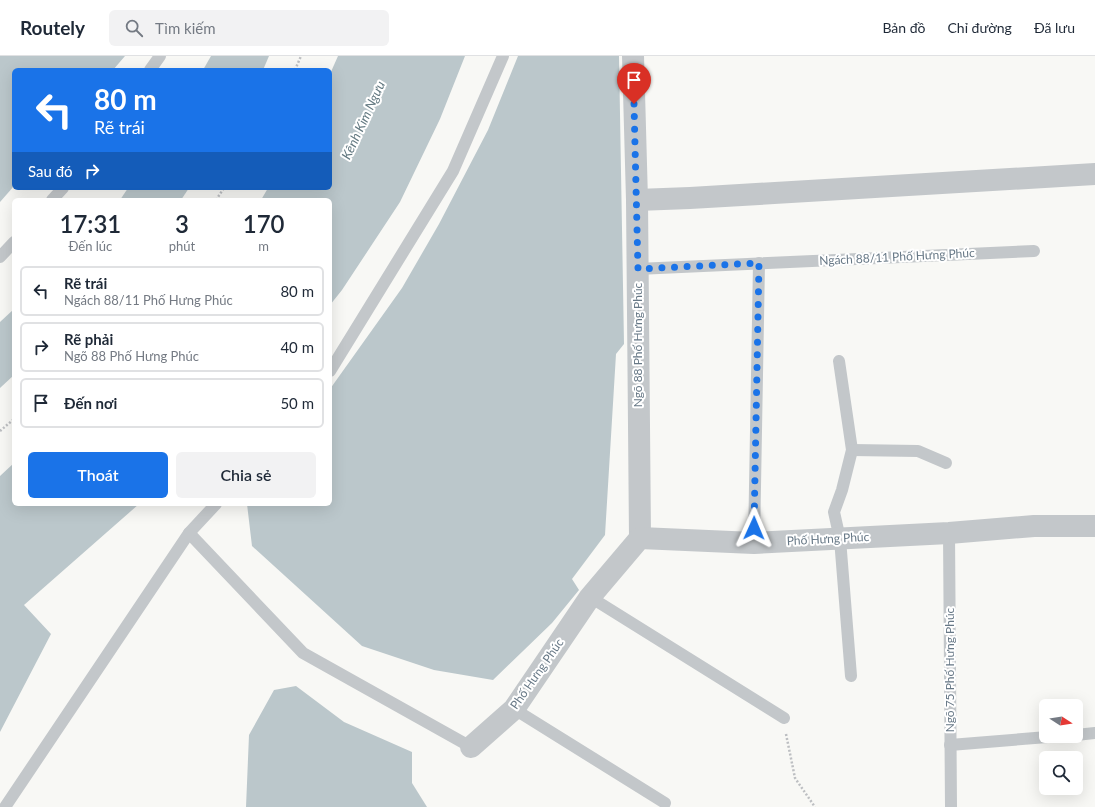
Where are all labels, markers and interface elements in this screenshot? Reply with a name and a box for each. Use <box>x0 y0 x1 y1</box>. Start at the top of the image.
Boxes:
search box <box>109 10 389 46</box>
text: Routely <box>20 16 85 39</box>
icon: search <box>123 17 145 39</box>
text: Tìm kiếm <box>155 19 216 37</box>
text: Bản đồ <box>882 19 925 36</box>
text: Chỉ đường <box>947 19 1012 36</box>
text: Đã lưu <box>1034 19 1075 36</box>
pin <box>617 63 651 104</box>
icon: arrive <box>623 69 645 91</box>
water label: Kênh Kim Ngưu <box>338 78 388 162</box>
text: 80 m <box>94 82 157 116</box>
icon: left <box>28 84 80 136</box>
text: Rẽ trái <box>94 116 145 138</box>
icon: right <box>81 160 103 182</box>
text: Sau đó <box>28 162 73 180</box>
text: 17:31 <box>60 209 121 238</box>
text: 3 <box>175 209 189 238</box>
text: 170 <box>243 209 285 238</box>
text: Đến lúc <box>68 238 112 254</box>
text: phút <box>169 238 195 254</box>
text: m <box>258 238 269 254</box>
street label: Ngách 88/11 Phố Hưng Phúc <box>819 245 975 268</box>
text: Rẽ trái <box>64 274 107 292</box>
icon: left <box>30 280 52 302</box>
text: 80 m <box>280 282 314 300</box>
street label: Ngõ 88 Phố Hưng Phúc <box>630 282 645 407</box>
text: Ngách 88/11 Phố Hưng Phúc <box>64 292 233 308</box>
text: Rẽ phải <box>64 330 113 348</box>
icon: right <box>30 336 52 358</box>
text: 40 m <box>280 338 314 356</box>
text: Ngõ 88 Phố Hưng Phúc <box>64 348 199 364</box>
icon: arrive <box>30 392 52 414</box>
text: Đến nơi <box>64 394 117 412</box>
text: 50 m <box>280 394 314 412</box>
button: Thoát <box>28 452 168 498</box>
button: Chia sẻ <box>176 452 316 498</box>
position arrow <box>733 507 775 549</box>
street label: Phố Hưng Phúc <box>786 529 870 548</box>
street label: Ngõ 75 Phố Hưng Phúc <box>942 607 957 732</box>
street label: Phố Hưng Phúc <box>507 635 567 712</box>
north arrow <box>1039 699 1083 743</box>
map controls <box>1039 699 1083 795</box>
button: search <box>1039 751 1083 795</box>

